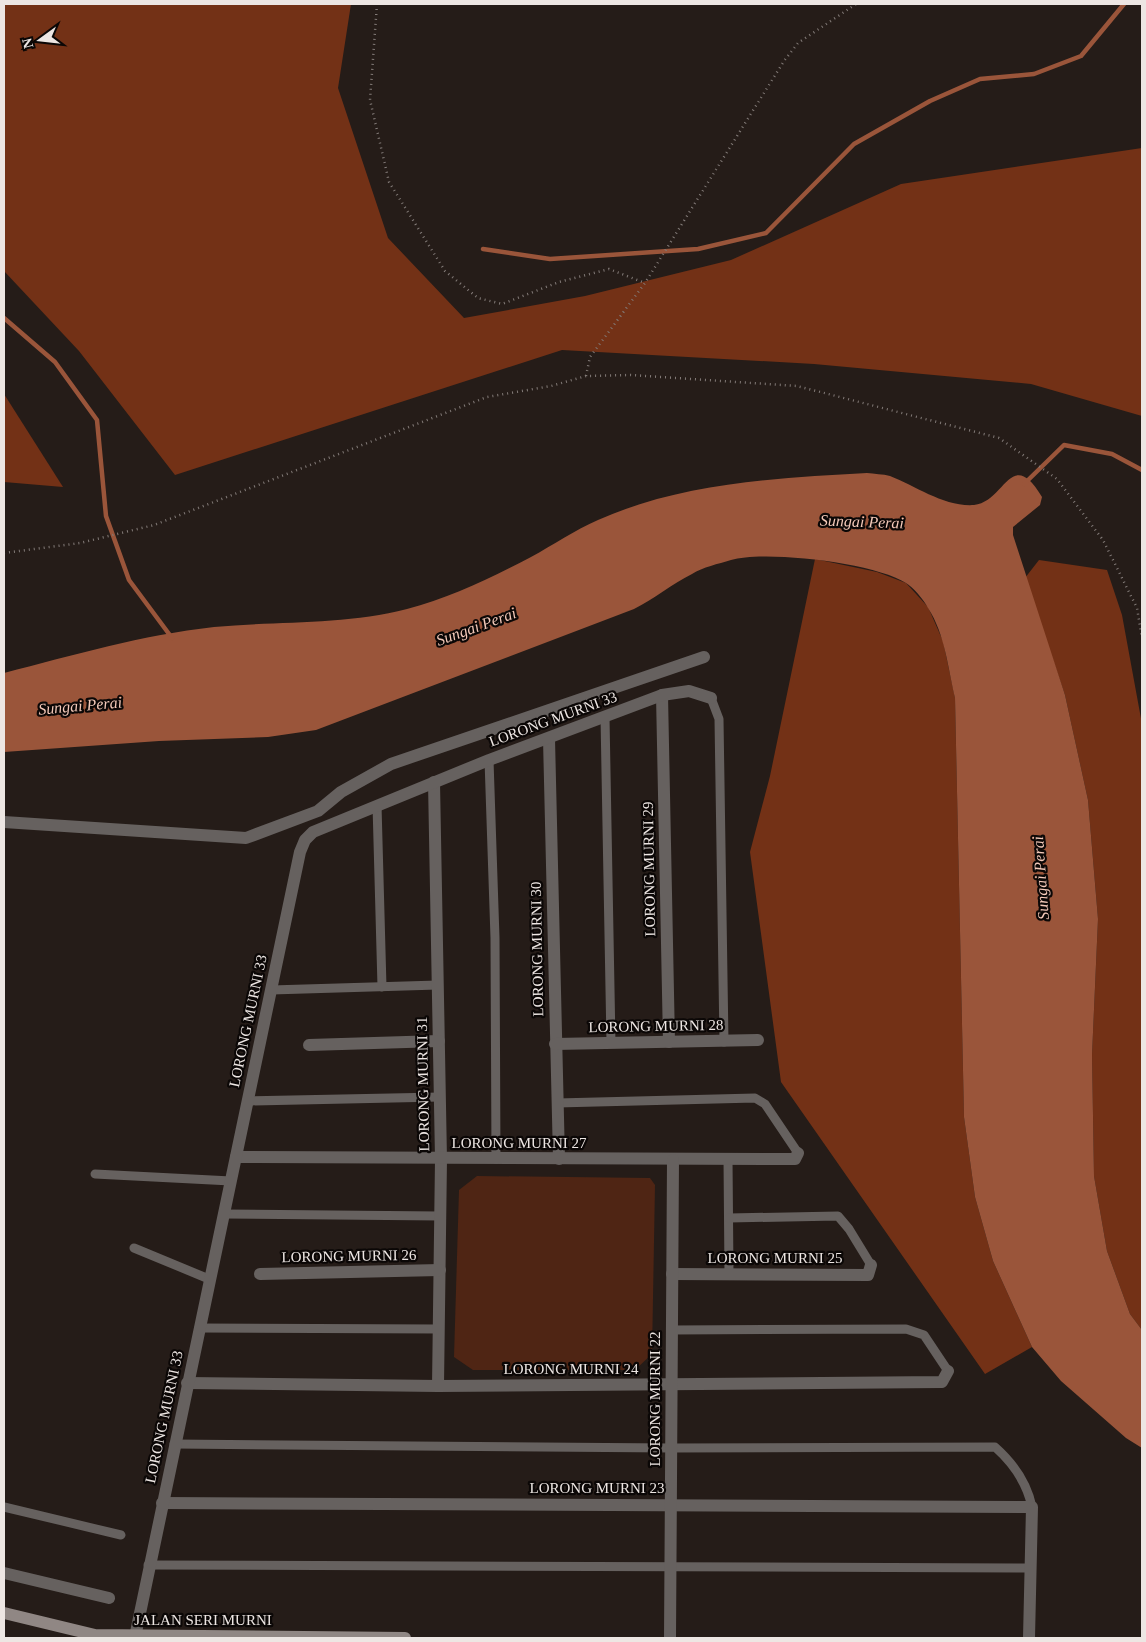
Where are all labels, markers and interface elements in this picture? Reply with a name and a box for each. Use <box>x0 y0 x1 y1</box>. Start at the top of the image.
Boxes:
north arrow <box>15 15 65 65</box>
text: N <box>19 36 36 50</box>
water label: Sungai Perai <box>820 512 904 532</box>
water label: Sungai Perai <box>434 604 519 650</box>
street label: LORONG MURNI 33 <box>487 688 619 750</box>
water label: Sungai Perai <box>37 693 123 719</box>
street label: LORONG MURNI 29 <box>640 801 658 937</box>
water label: Sungai Perai <box>1029 835 1053 920</box>
street label: LORONG MURNI 30 <box>528 881 546 1017</box>
street label: LORONG MURNI 33 <box>226 953 270 1089</box>
street label: LORONG MURNI 31 <box>414 1016 432 1152</box>
street label: LORONG MURNI 28 <box>588 1017 724 1035</box>
street label: LORONG MURNI 27 <box>452 1135 587 1151</box>
street label: LORONG MURNI 26 <box>281 1247 417 1265</box>
street label: LORONG MURNI 25 <box>708 1250 843 1266</box>
street label: LORONG MURNI 22 <box>647 1332 663 1467</box>
street label: LORONG MURNI 33 <box>142 1349 186 1485</box>
street label: LORONG MURNI 24 <box>504 1361 639 1377</box>
street label: LORONG MURNI 23 <box>530 1480 665 1496</box>
street label: JALAN SERI MURNI <box>134 1612 272 1628</box>

